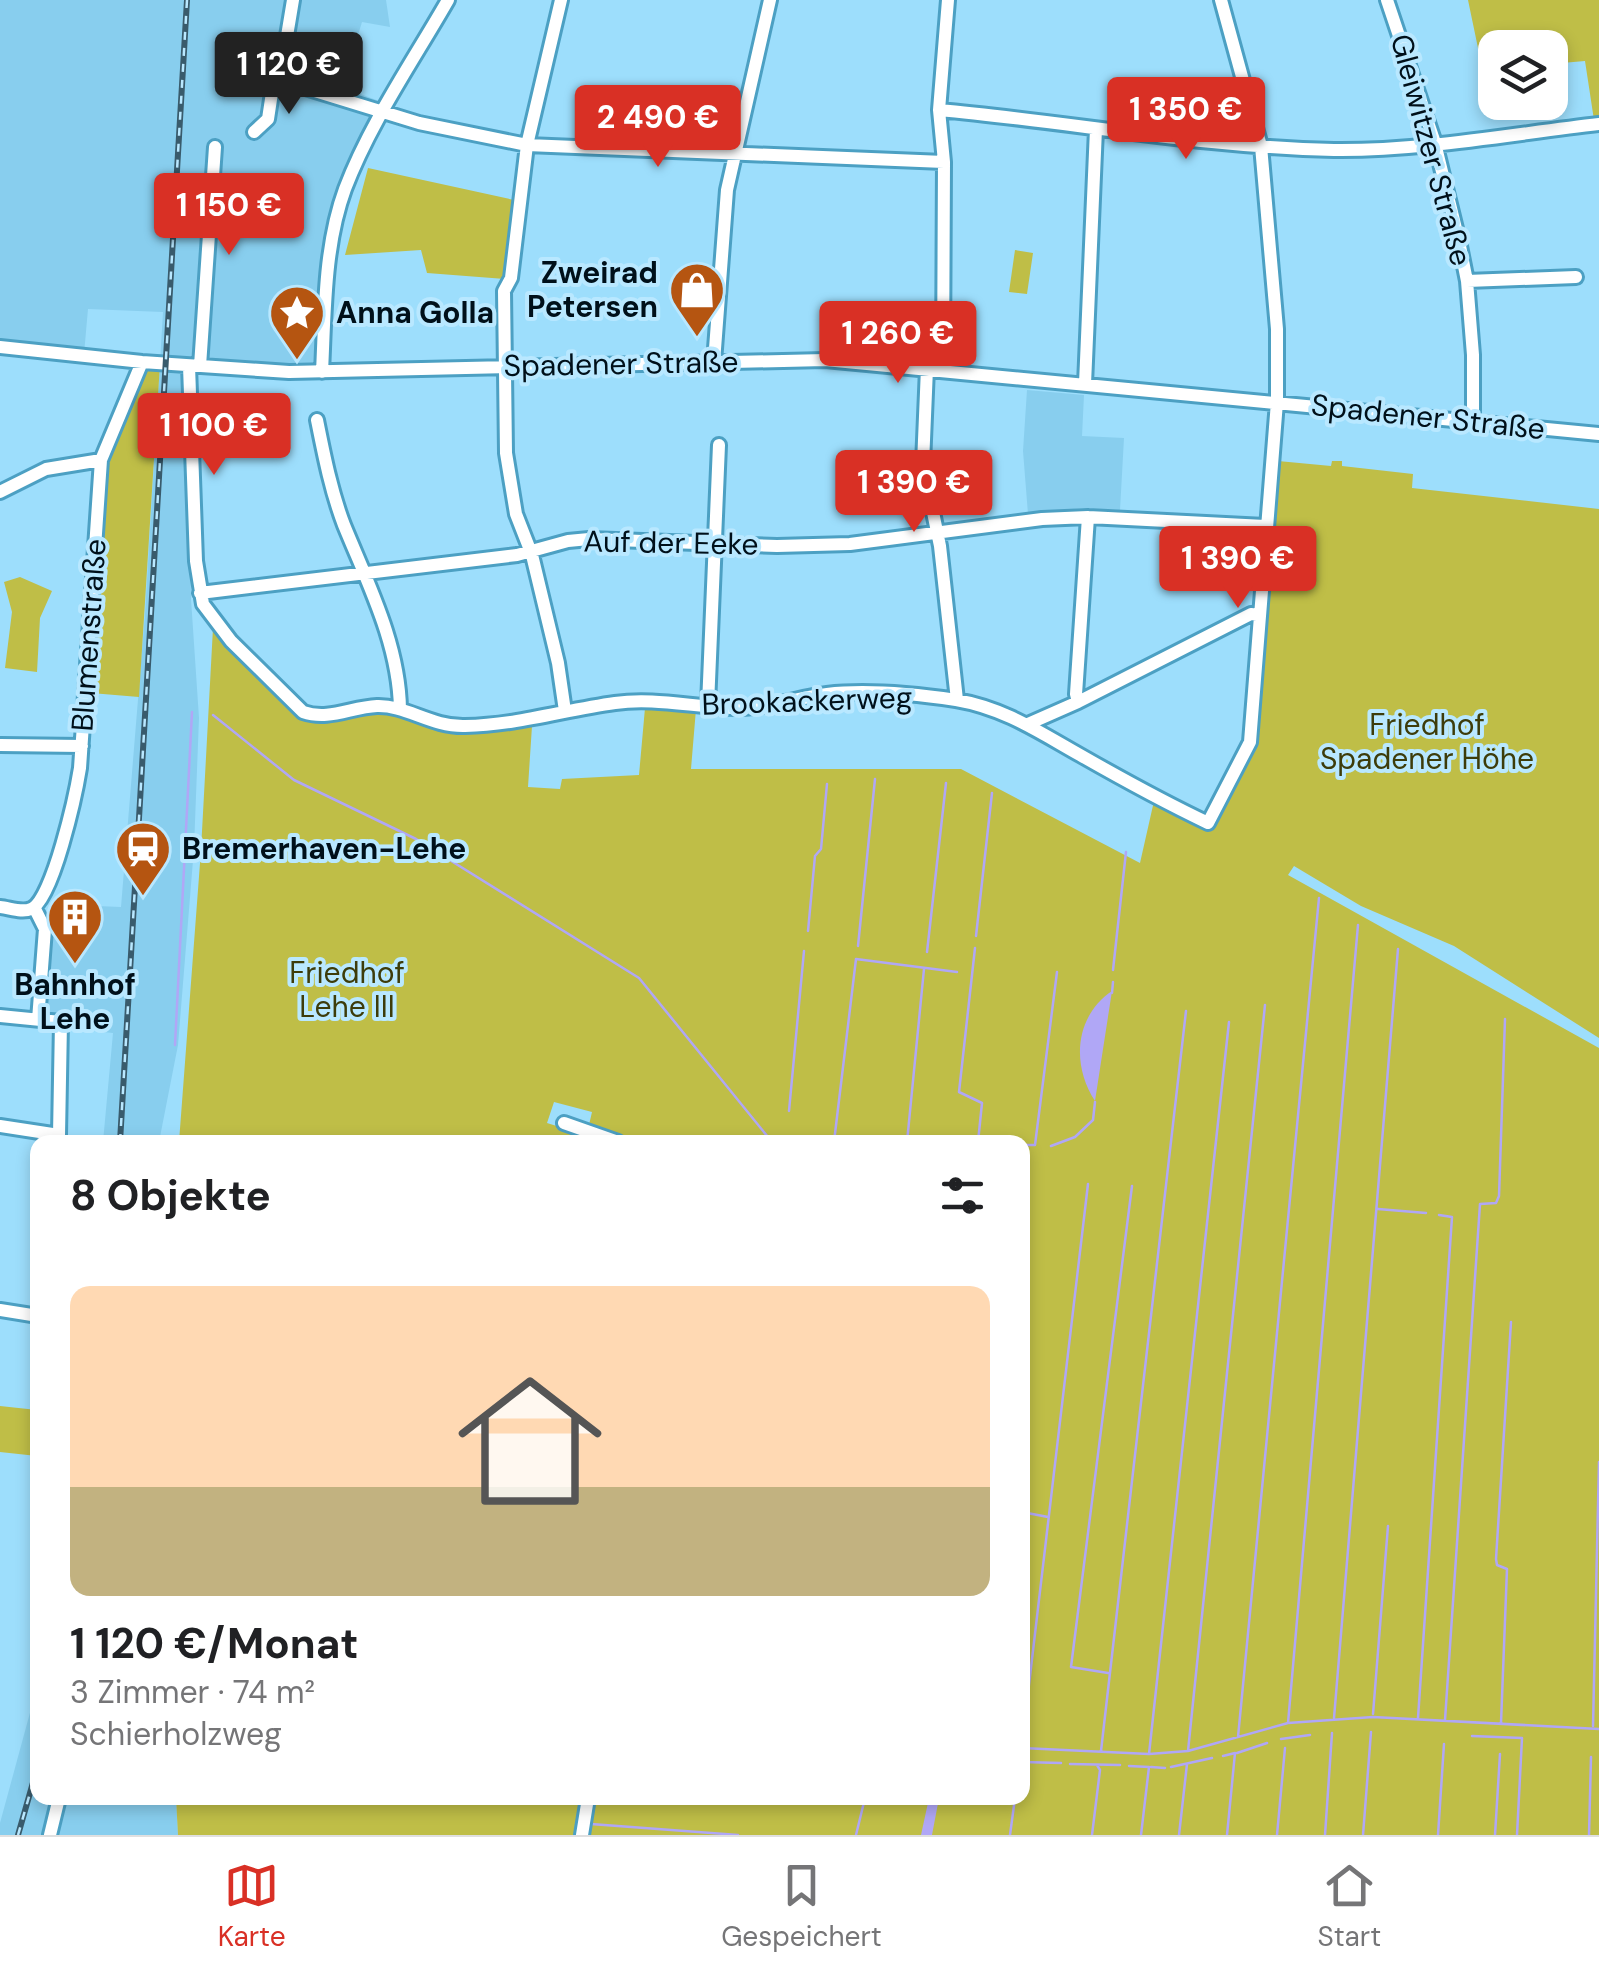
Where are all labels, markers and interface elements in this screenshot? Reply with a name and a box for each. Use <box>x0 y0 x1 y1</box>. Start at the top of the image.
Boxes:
street label: Gleiwitzer Straße <box>1382 30 1481 270</box>
map controls <box>1478 30 1568 120</box>
button: layers <box>1478 30 1568 120</box>
pin: 1 120 € <box>197 32 381 117</box>
text: 1 120 € <box>237 43 341 85</box>
pin: 1 350 € <box>1094 77 1278 162</box>
pin: 2 490 € <box>566 85 750 170</box>
text: 1 350 € <box>1129 88 1243 130</box>
text: 2 490 € <box>597 96 719 138</box>
pin: 1 150 € <box>137 173 321 258</box>
text: 1 150 € <box>176 184 282 226</box>
place label: Zweirad Petersen <box>527 253 658 326</box>
shop icon: Zweirad Petersen <box>667 260 727 339</box>
place icon: Anna Golla <box>267 283 327 362</box>
place label: Anna Golla <box>336 293 494 332</box>
pin: 1 260 € <box>806 301 990 386</box>
text: 1 260 € <box>841 312 955 354</box>
street label: Spadener Straße <box>503 342 739 385</box>
street label: Spadener Straße <box>1309 385 1547 448</box>
pin: 1 100 € <box>122 393 306 478</box>
text: 1 100 € <box>160 404 268 446</box>
pin: 1 390 € <box>822 450 1006 535</box>
text: 1 390 € <box>857 461 971 503</box>
street label: Auf der Eeke <box>583 521 759 564</box>
pin: 1 390 € <box>1146 526 1330 611</box>
street label: Blumenstraße <box>62 537 115 733</box>
text: 1 390 € <box>1181 537 1295 579</box>
street label: Brookackerweg <box>701 677 913 724</box>
park label: Friedhof Spadener Höhe <box>1320 705 1534 778</box>
station icon: Bremerhaven-Lehe <box>113 819 173 898</box>
place label: Bremerhaven-Lehe <box>182 829 466 868</box>
building icon: Bahnhof Lehe <box>45 887 105 966</box>
park label: Friedhof Lehe III <box>289 953 405 1026</box>
place label: Bahnhof Lehe <box>14 965 136 1038</box>
text: 8 Objekte <box>70 1168 271 1223</box>
icon: filters <box>935 1168 990 1223</box>
icon: home <box>440 1351 620 1531</box>
text: 1 120 €/Monat <box>70 1616 358 1671</box>
text: 3 Zimmer · 74 m² <box>70 1671 315 1713</box>
text: Schierholzweg <box>70 1713 282 1755</box>
tab: Karte <box>218 1858 286 1955</box>
tab: Gespeichert <box>721 1858 882 1955</box>
tab: Start <box>1317 1858 1381 1955</box>

